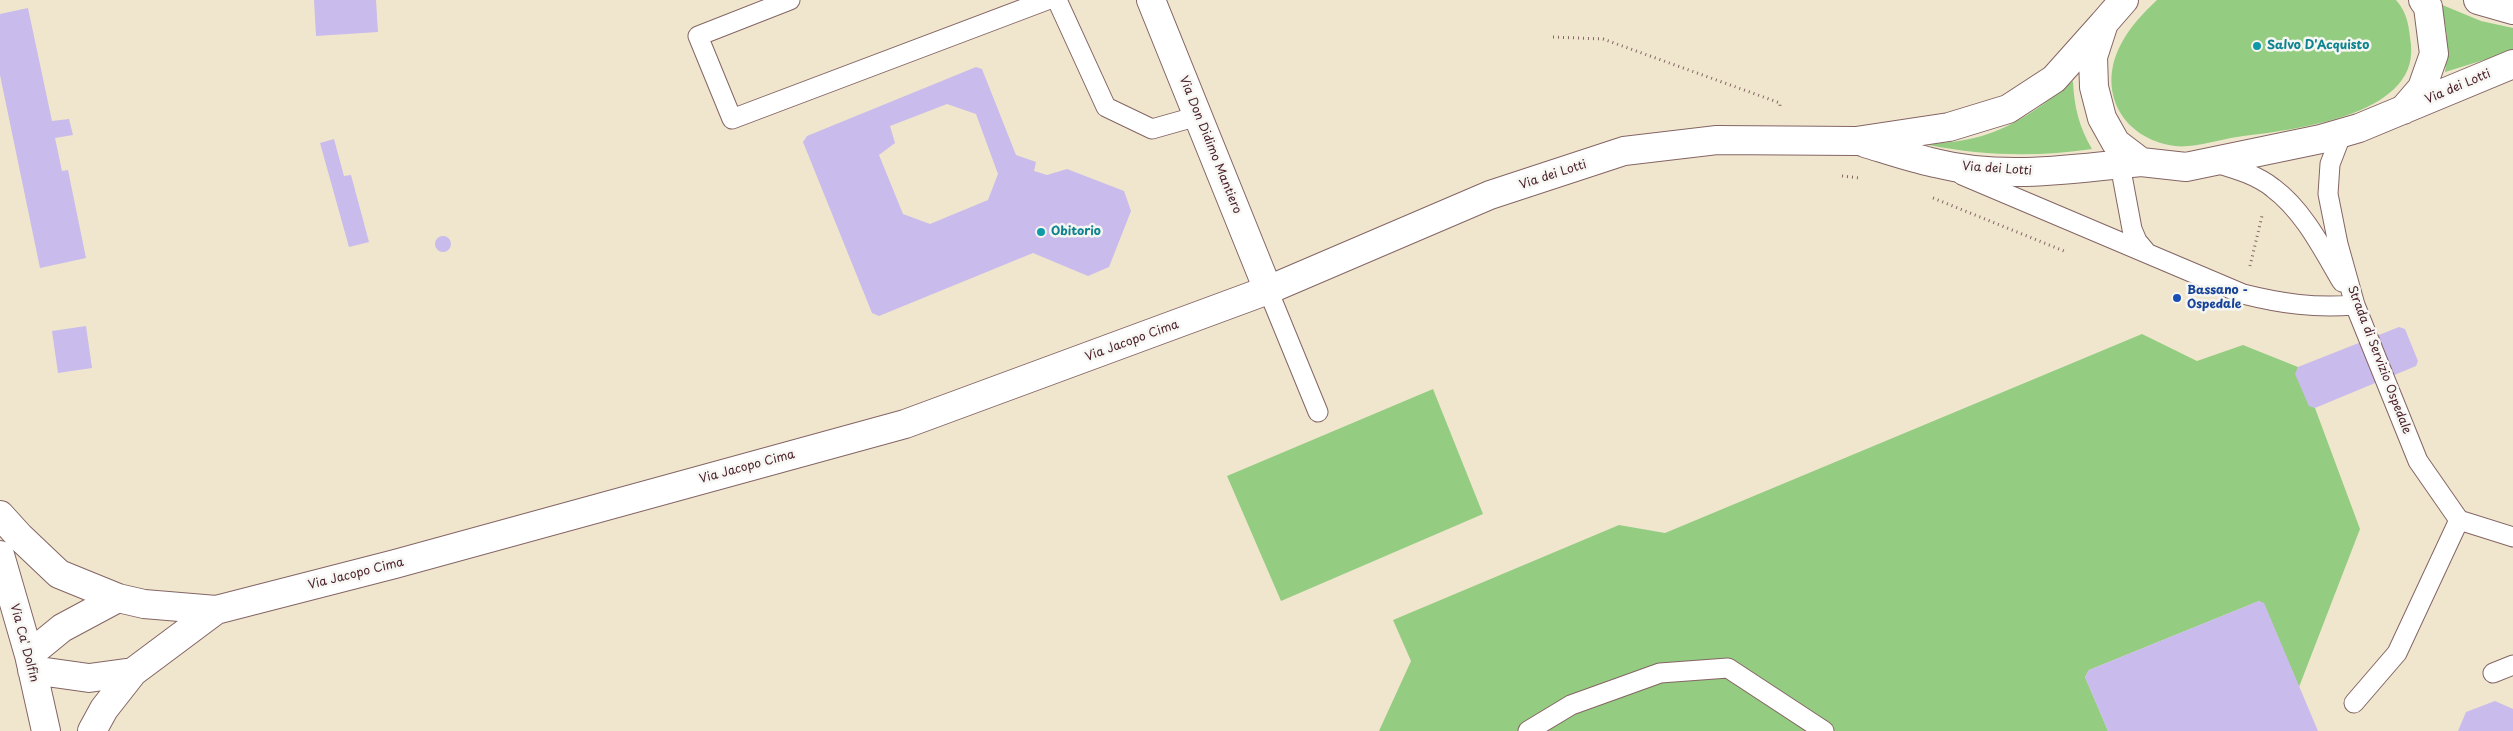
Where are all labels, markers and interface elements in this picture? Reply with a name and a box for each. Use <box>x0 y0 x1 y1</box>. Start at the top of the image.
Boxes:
place label: Salvo D'Acquisto <box>2267 39 2369 53</box>
marker: Salvo D'Acquisto <box>2251 40 2263 52</box>
street label: Via dei Lotti <box>2423 67 2493 107</box>
street label: Via Don Didimo Mantiero <box>1176 74 1244 216</box>
street label: Via dei Lotti <box>1518 157 1588 193</box>
street label: Via dei Lotti <box>1962 159 2032 179</box>
place label: Obitorio <box>1051 225 1101 239</box>
marker: Obitorio <box>1035 226 1047 238</box>
place label: Bassano - Ospedale <box>2187 284 2248 312</box>
street label: Strada di Servizio Ospedale <box>2344 284 2414 436</box>
marker: Bassano - Ospedale <box>2171 292 2183 304</box>
street label: Via Jacopo Cima <box>1083 317 1181 365</box>
street label: Via Jacopo Cima <box>698 447 796 487</box>
street label: Via Jacopo Cima <box>307 555 405 593</box>
street label: Via Ca' Dolfin <box>7 602 41 684</box>

